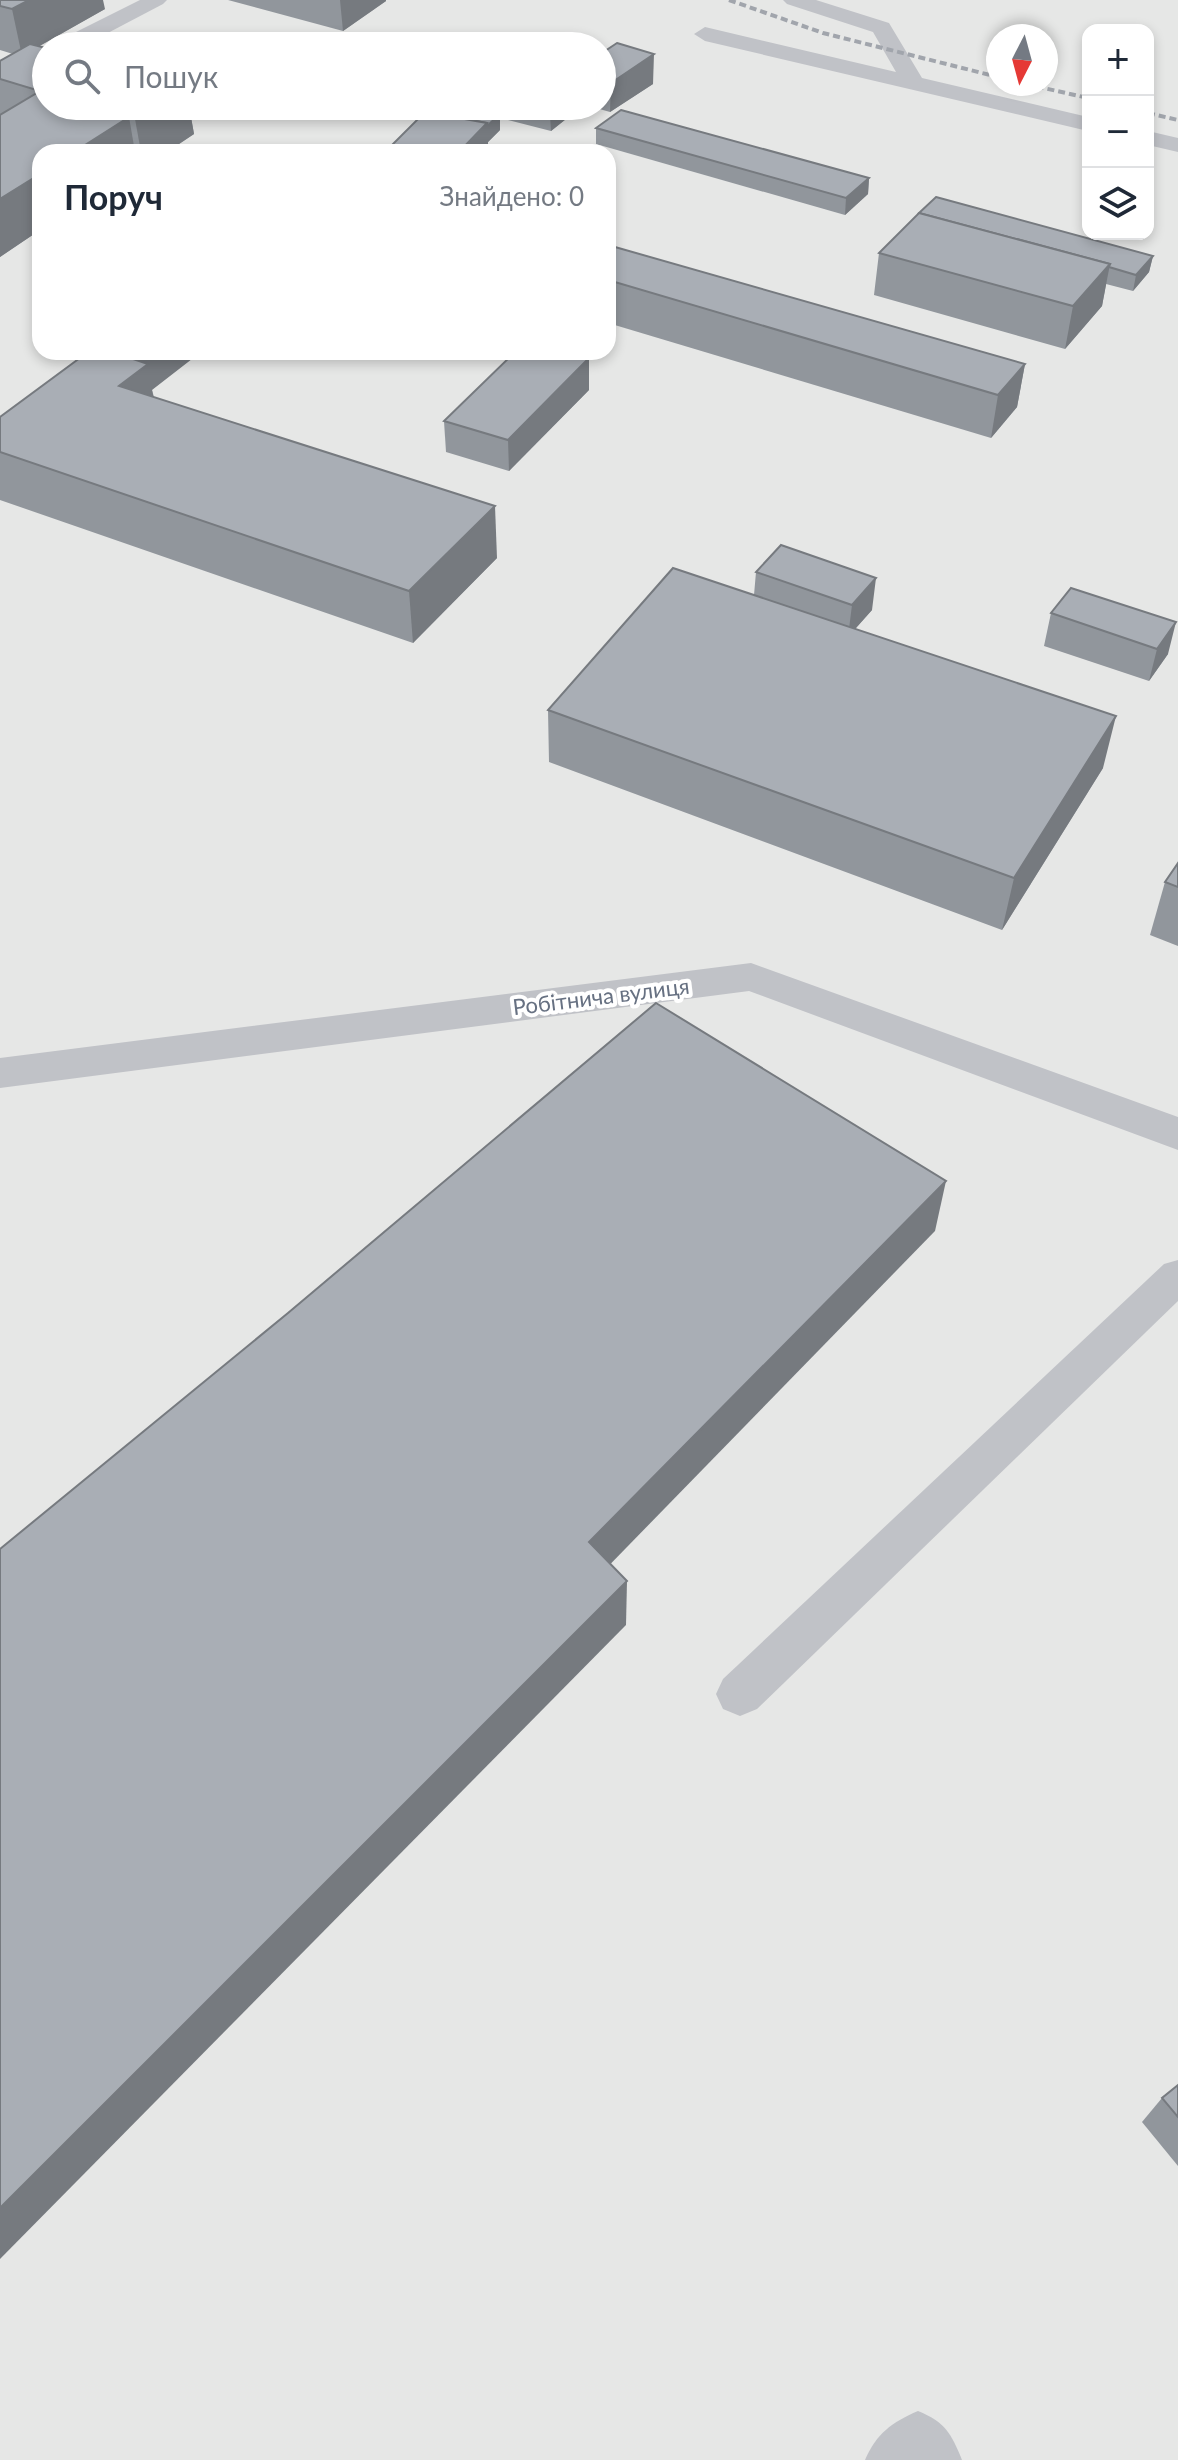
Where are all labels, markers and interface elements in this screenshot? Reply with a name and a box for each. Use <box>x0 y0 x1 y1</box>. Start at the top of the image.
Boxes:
north arrow <box>986 24 1058 96</box>
map controls <box>1082 24 1154 240</box>
button: + <box>1082 24 1154 96</box>
search box <box>32 32 616 120</box>
icon: search <box>60 54 104 98</box>
text: Пошук <box>124 58 218 94</box>
button: − <box>1082 96 1154 168</box>
button: layers <box>1082 168 1154 240</box>
text: Поруч <box>64 176 163 217</box>
text: Знайдено: 0 <box>440 180 584 212</box>
street label: Робітнича вулиця <box>511 972 691 1020</box>

